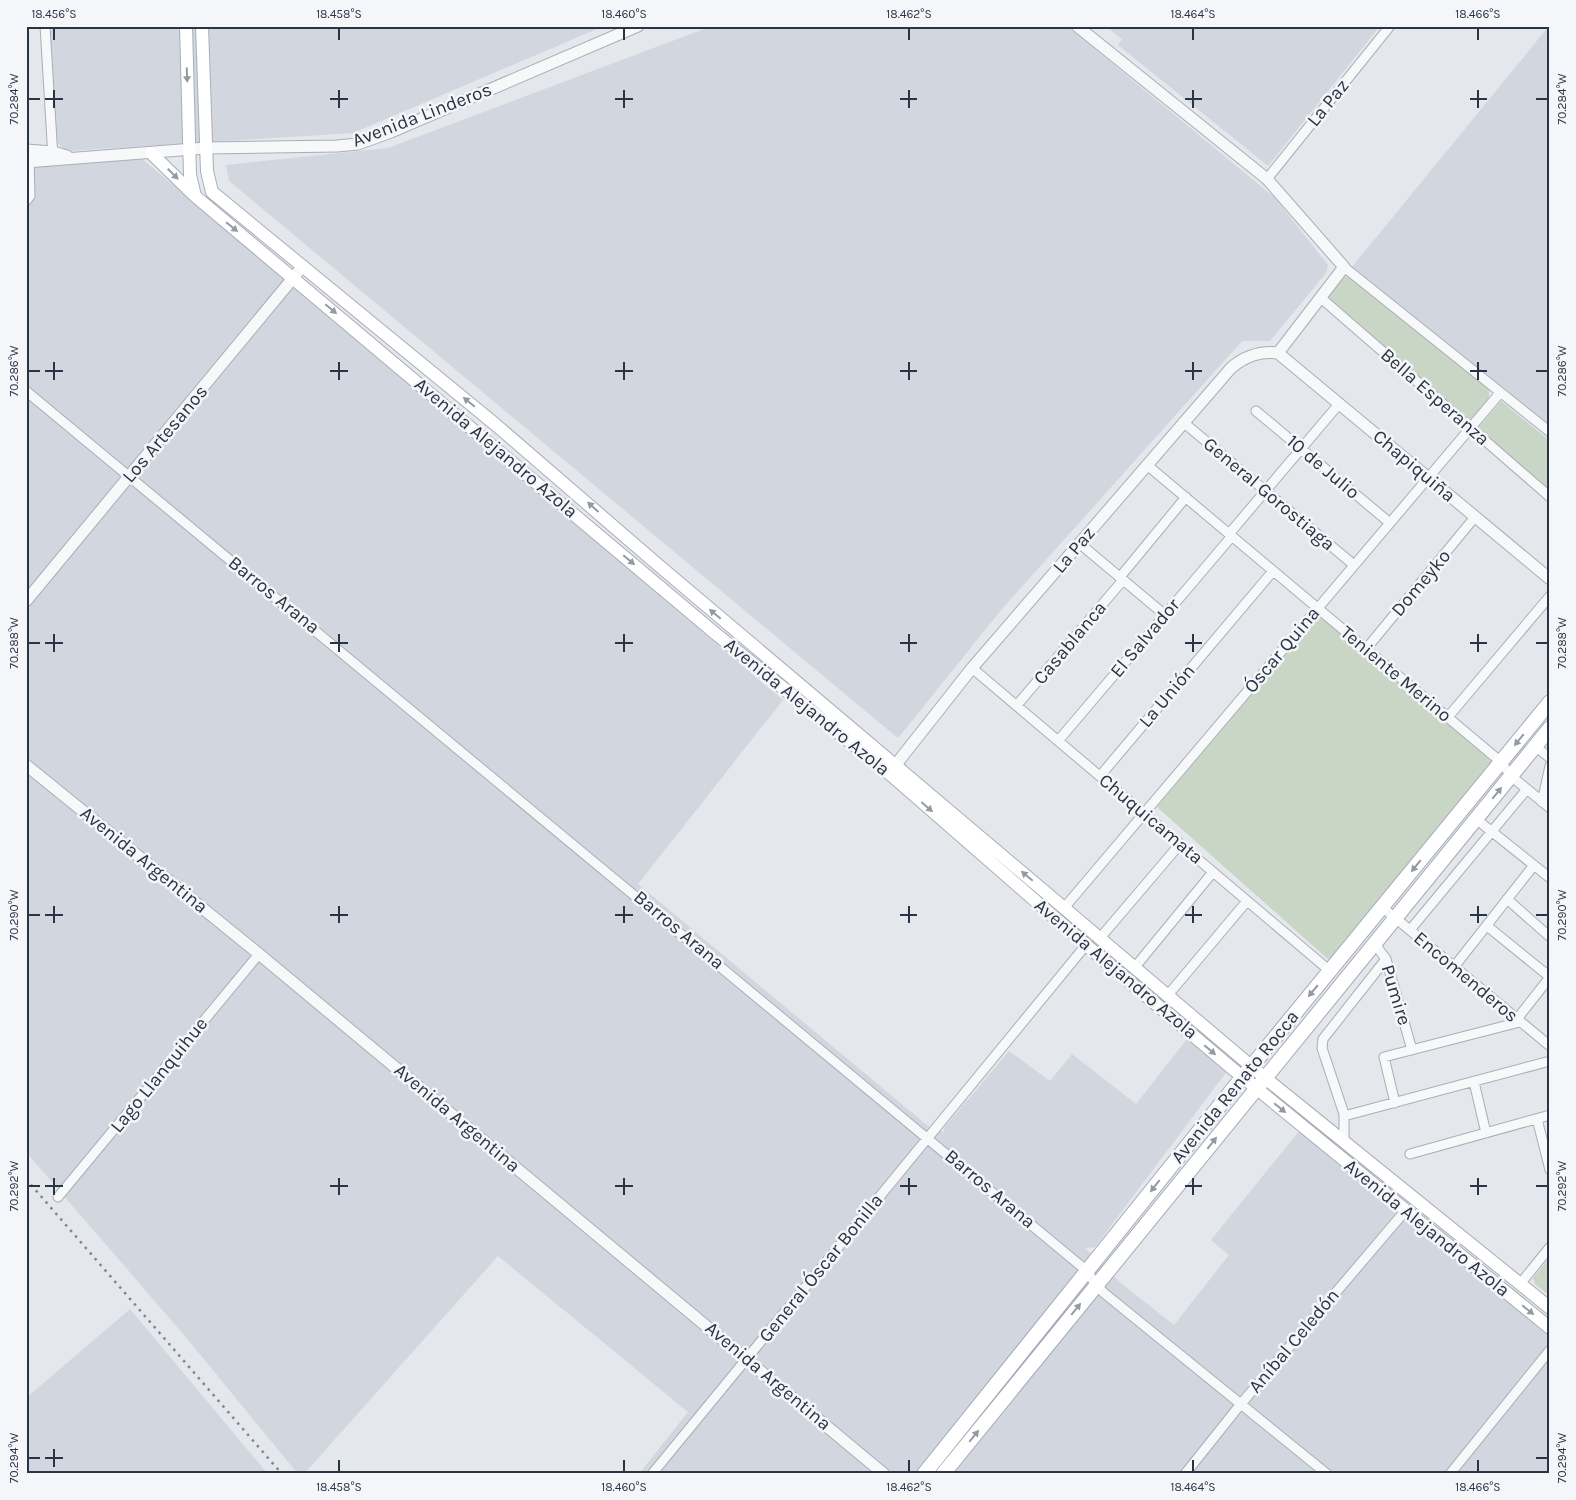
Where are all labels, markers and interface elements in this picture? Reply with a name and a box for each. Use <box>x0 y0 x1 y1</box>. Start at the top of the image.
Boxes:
text: 18.456°S <box>31 7 77 21</box>
text: 18.458°S <box>316 7 362 21</box>
text: 18.460°S <box>601 7 647 21</box>
text: 18.462°S <box>886 7 932 21</box>
text: 18.464°S <box>1170 7 1216 21</box>
text: 18.466°S <box>1455 7 1501 21</box>
one-way arrow <box>184 67 192 83</box>
text: 70.284°W <box>7 73 21 124</box>
text: 70.284°W <box>1555 73 1569 124</box>
street label: La Paz <box>1303 75 1353 131</box>
street label: Avenida Linderos <box>349 78 495 152</box>
one-way arrow <box>167 168 179 180</box>
one-way arrow <box>226 221 239 232</box>
one-way arrow <box>324 303 337 314</box>
street label: Bella Esperanza <box>1376 344 1494 450</box>
text: 70.286°W <box>7 345 21 396</box>
text: 70.286°W <box>1555 345 1569 396</box>
street label: Avenida Alejandro Azola <box>410 373 582 523</box>
street label: Los Artesanos <box>118 381 212 487</box>
one-way arrow <box>462 397 475 408</box>
street label: Chapiquiña <box>1368 425 1460 507</box>
street label: 10 de Julio <box>1282 430 1364 504</box>
street label: General Gorostiaga <box>1199 433 1339 555</box>
one-way arrow <box>587 501 599 513</box>
street label: La Paz <box>1048 522 1100 578</box>
street label: Domeyko <box>1387 545 1455 621</box>
street label: Barros Arana <box>224 552 324 638</box>
one-way arrow <box>623 554 635 565</box>
street label: El Salvador <box>1106 594 1184 682</box>
street label: Casablanca <box>1029 597 1111 689</box>
street label: Óscar Quina <box>1239 602 1324 697</box>
one-way arrow <box>709 608 722 619</box>
text: 70.288°W <box>7 617 21 669</box>
text: 70.288°W <box>1555 617 1569 669</box>
street label: Teniente Merino <box>1336 621 1456 727</box>
street label: Avenida Alejandro Azola <box>720 634 894 780</box>
street label: La Unión <box>1134 660 1200 732</box>
one-way arrow <box>1513 733 1524 746</box>
street label: Chuquicamata <box>1095 769 1207 869</box>
one-way arrow <box>1491 786 1502 799</box>
one-way arrow <box>921 801 933 813</box>
street label: Avenida Argentina <box>76 802 212 918</box>
one-way arrow <box>1410 859 1421 872</box>
one-way arrow <box>1020 871 1033 882</box>
street label: Barros Arana <box>629 886 729 974</box>
text: 70.290°W <box>7 889 21 940</box>
text: 70.290°W <box>1555 889 1569 940</box>
street label: Avenida Alejandro Azola <box>1030 894 1202 1044</box>
street label: Encomenderos <box>1409 927 1523 1027</box>
street label: Pumire <box>1376 962 1416 1028</box>
one-way arrow <box>1307 985 1318 998</box>
street label: Avenida Renato Rocca <box>1166 1006 1304 1168</box>
street label: Lago Llanquihue <box>106 1013 212 1137</box>
one-way arrow <box>1203 1044 1216 1055</box>
street label: Avenida Argentina <box>390 1059 524 1177</box>
one-way arrow <box>1273 1102 1286 1113</box>
one-way arrow <box>1206 1136 1217 1149</box>
street label: Barros Arana <box>940 1145 1040 1233</box>
street label: Avenida Alejandro Azola <box>1340 1155 1514 1301</box>
text: 70.292°W <box>7 1160 21 1211</box>
text: 70.292°W <box>1555 1160 1569 1211</box>
one-way arrow <box>1150 1179 1161 1192</box>
street label: General Óscar Bonilla <box>754 1189 888 1347</box>
street label: Aníbal Celedón <box>1244 1284 1344 1398</box>
one-way arrow <box>1071 1303 1082 1316</box>
one-way arrow <box>1521 1304 1534 1315</box>
street label: Avenida Argentina <box>701 1317 835 1435</box>
one-way arrow <box>969 1430 980 1443</box>
text: 70.294°W <box>7 1433 21 1483</box>
text: 70.294°W <box>1555 1433 1569 1483</box>
text: 18.458°S <box>316 1480 362 1494</box>
text: 18.460°S <box>601 1480 647 1494</box>
text: 18.462°S <box>886 1480 932 1494</box>
text: 18.464°S <box>1170 1480 1216 1494</box>
text: 18.466°S <box>1455 1480 1501 1494</box>

